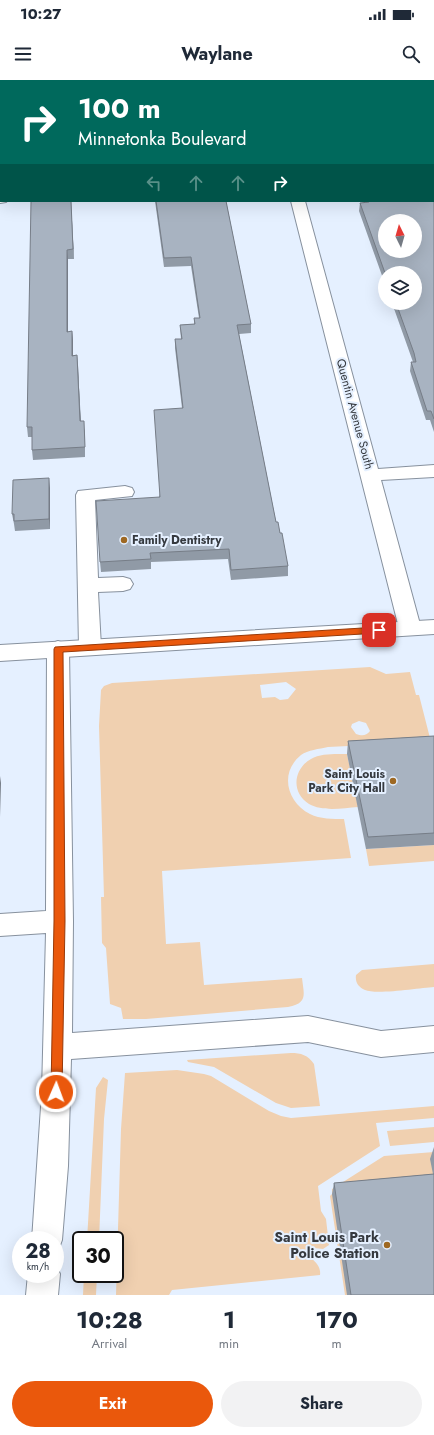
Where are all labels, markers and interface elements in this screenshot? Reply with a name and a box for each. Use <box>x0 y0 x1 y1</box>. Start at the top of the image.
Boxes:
text: 10:27 <box>20 3 61 25</box>
text: Waylane <box>181 41 253 67</box>
icon: menu <box>12 43 34 65</box>
icon: search <box>400 43 422 65</box>
text: 100 m <box>78 88 161 129</box>
icon: right <box>12 96 64 148</box>
text: Minnetonka Boulevard <box>78 126 246 152</box>
icon: left <box>143 172 165 194</box>
icon: ahead <box>185 172 207 194</box>
icon: ahead <box>227 172 249 194</box>
icon: right <box>269 172 291 194</box>
north arrow <box>378 214 422 258</box>
map controls <box>378 214 422 310</box>
button: layers <box>378 266 422 310</box>
street label: Quentin Avenue South <box>332 357 378 471</box>
place label: Family Dentistry <box>132 531 222 549</box>
marker: Family Dentistry <box>119 535 129 545</box>
pin <box>362 613 396 647</box>
icon: arrive <box>368 619 390 641</box>
place label: Saint Louis Park City Hall <box>308 765 386 797</box>
marker: Saint Louis Park City Hall <box>388 776 398 786</box>
position arrow <box>35 1071 77 1113</box>
place label: Saint Louis Park Police Station <box>274 1227 379 1263</box>
speed limit sign: 30 <box>72 1231 124 1283</box>
text: 28 <box>25 1237 51 1266</box>
marker: Saint Louis Park Police Station <box>382 1240 392 1250</box>
text: km/h <box>27 1259 49 1274</box>
text: 10:28 <box>76 1302 143 1337</box>
text: 1 <box>223 1302 235 1337</box>
text: 170 <box>315 1302 358 1337</box>
text: Arrival <box>92 1334 127 1353</box>
text: min <box>219 1334 239 1353</box>
text: m <box>332 1334 342 1353</box>
button: Exit <box>12 1381 213 1427</box>
button: Share <box>221 1381 422 1427</box>

